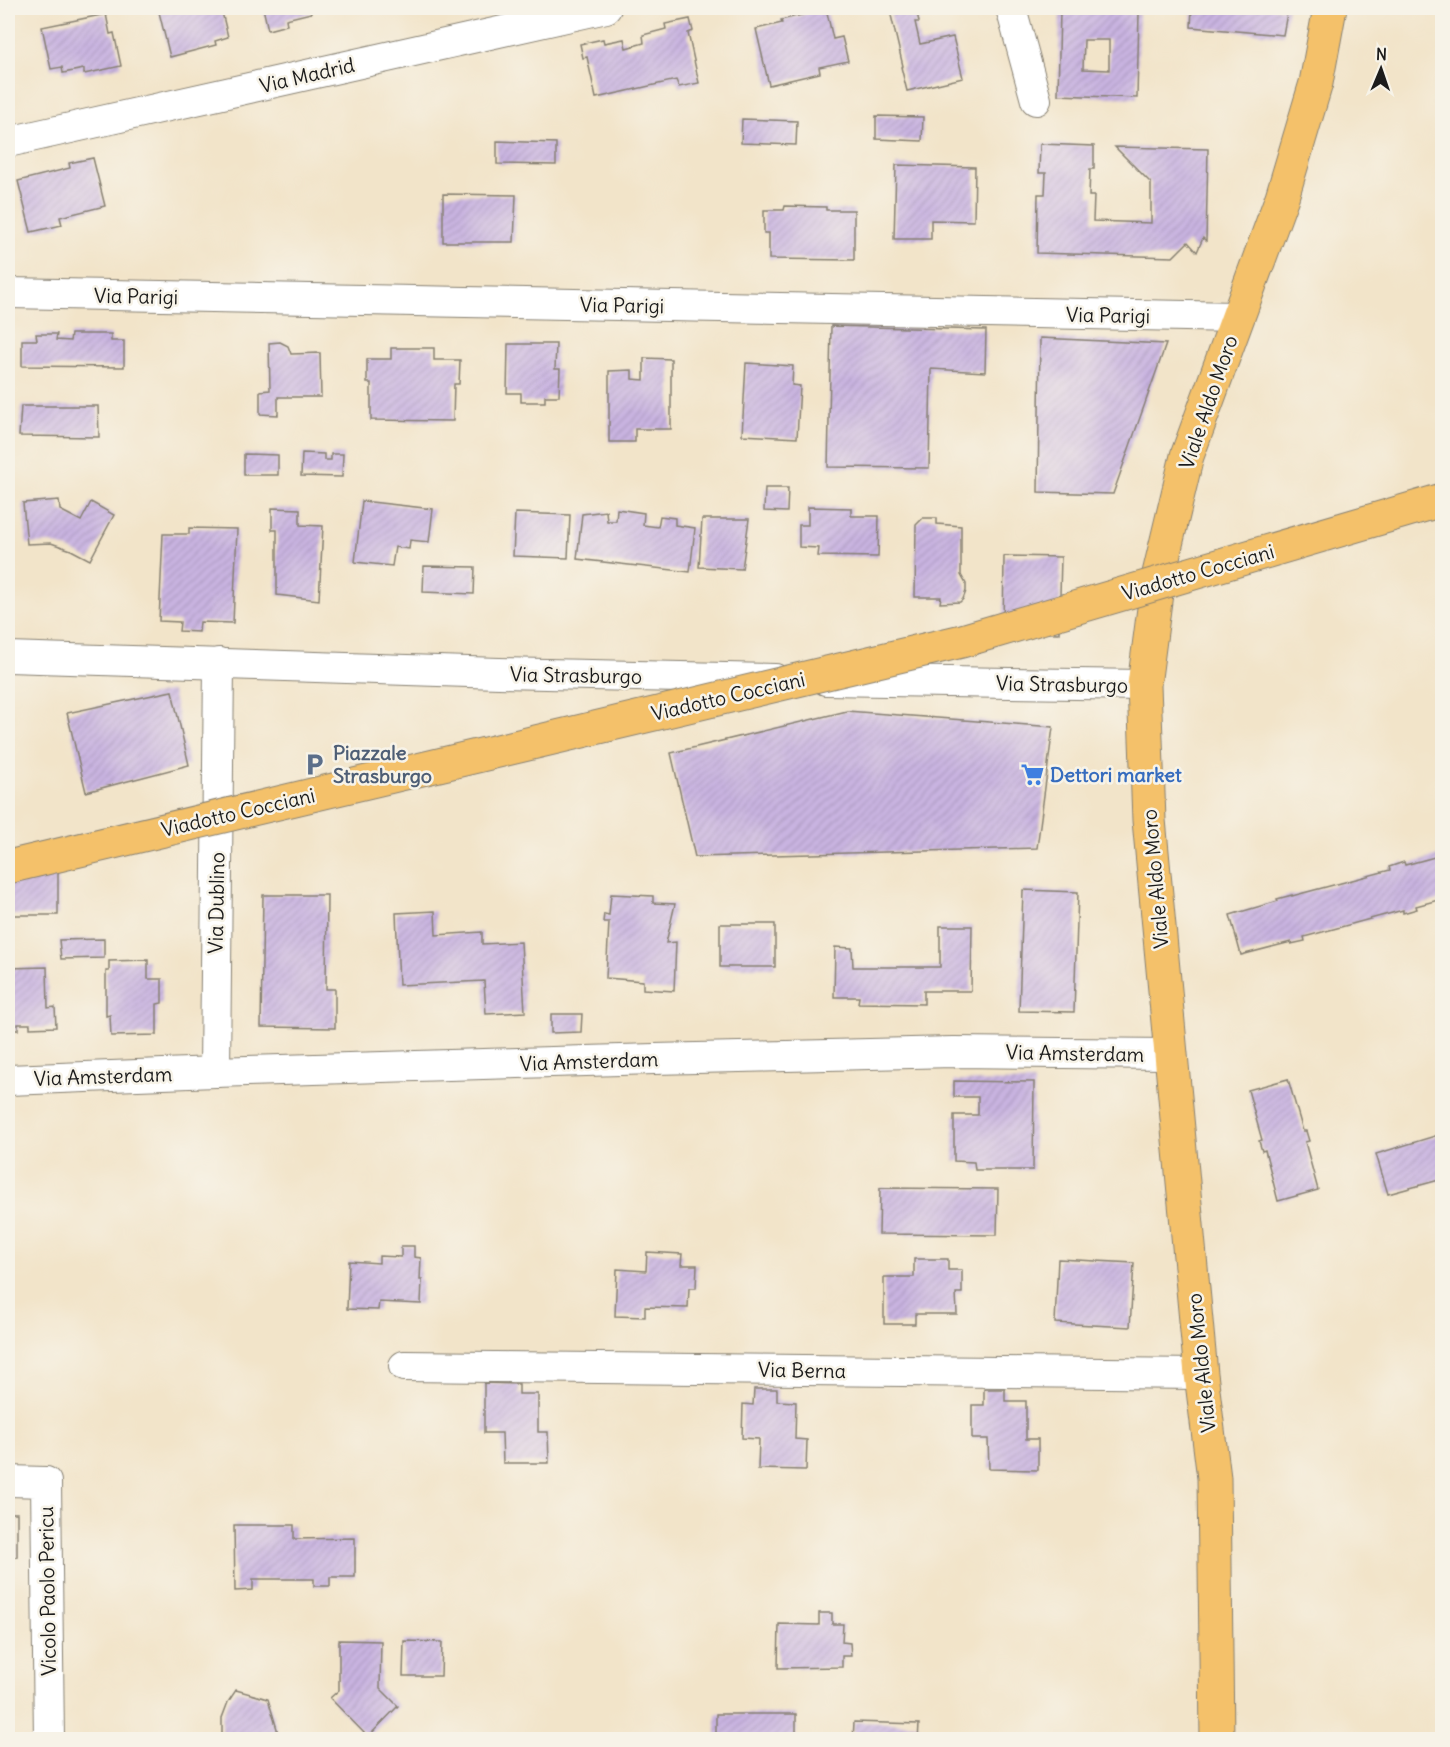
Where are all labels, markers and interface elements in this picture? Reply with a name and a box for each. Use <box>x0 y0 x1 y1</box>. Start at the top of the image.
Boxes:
north arrow <box>1351 39 1411 99</box>
text: N <box>1376 44 1387 64</box>
street label: Via Madrid <box>257 52 357 98</box>
street label: Via Parigi <box>94 283 178 309</box>
street label: Via Parigi <box>580 292 664 318</box>
street label: Via Parigi <box>1066 302 1150 328</box>
street label: Viale Aldo Moro <box>1173 332 1243 472</box>
street label: Viadotto Cocciani <box>1119 538 1277 606</box>
street label: Via Strasburgo <box>510 661 642 689</box>
street label: Viadotto Cocciani <box>649 666 807 726</box>
street label: Via Strasburgo <box>996 670 1128 698</box>
place label: Piazzale Strasburgo <box>333 740 432 788</box>
parking icon: Piazzale Strasburgo <box>302 751 328 777</box>
supermarket icon: Dettori market <box>1019 761 1045 787</box>
place label: Dettori market <box>1050 762 1182 787</box>
street label: Viadotto Cocciani <box>159 782 317 842</box>
street label: Viale Aldo Moro <box>1136 808 1174 950</box>
street label: Via Dublino <box>203 852 229 954</box>
street label: Via Amsterdam <box>1005 1039 1145 1067</box>
street label: Via Amsterdam <box>519 1046 659 1076</box>
street label: Via Amsterdam <box>33 1061 173 1091</box>
street label: Viale Aldo Moro <box>1181 1292 1221 1434</box>
street label: Via Berna <box>758 1357 846 1383</box>
street label: Vicolo Paolo Pericu <box>33 1506 61 1676</box>

